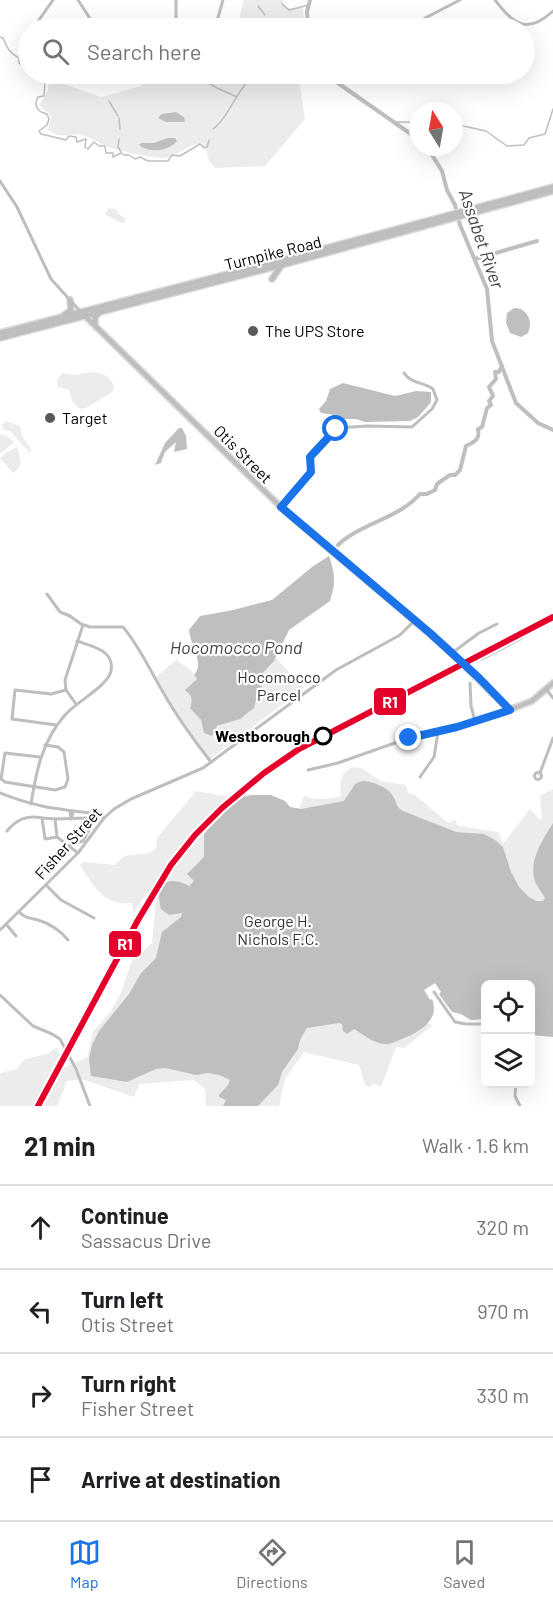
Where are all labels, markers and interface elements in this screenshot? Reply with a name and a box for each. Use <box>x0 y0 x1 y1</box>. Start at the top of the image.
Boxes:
search box <box>18 18 535 84</box>
icon: search <box>39 35 72 68</box>
text: Search here <box>87 38 201 64</box>
north arrow <box>409 102 463 156</box>
water label: Assabet River <box>455 186 509 292</box>
street label: Turnpike Road <box>222 231 323 274</box>
place label: The UPS Store <box>265 321 365 340</box>
marker: The UPS Store <box>246 324 260 338</box>
place label: Target <box>62 408 107 427</box>
marker: Target <box>43 411 57 425</box>
route start <box>322 415 348 441</box>
street label: Otis Street <box>210 421 276 487</box>
water label: Hocomocco Pond <box>170 636 303 658</box>
park label: Hocomocco Parcel <box>237 667 321 704</box>
line badge: R1 <box>373 687 407 716</box>
text: R1 <box>382 692 398 711</box>
route end <box>395 724 421 750</box>
place label: Westborough <box>215 726 310 745</box>
marker: Westborough <box>314 727 332 745</box>
street label: Fisher Street <box>30 803 105 883</box>
park label: George H. Nichols F.C. <box>237 911 319 948</box>
line badge: R1 <box>108 930 142 958</box>
text: R1 <box>117 934 133 953</box>
map controls <box>481 980 535 1088</box>
button: locate <box>481 980 535 1034</box>
button: layers <box>481 1034 535 1088</box>
text: 21 min <box>24 1130 95 1161</box>
text: Walk · 1.6 km <box>422 1133 529 1157</box>
text: Continue <box>81 1202 169 1228</box>
icon: ahead <box>24 1211 57 1244</box>
text: 320 m <box>476 1215 529 1239</box>
text: Sassacus Drive <box>81 1228 211 1252</box>
text: Turn left <box>81 1286 164 1312</box>
icon: left <box>24 1295 57 1328</box>
text: 970 m <box>477 1299 529 1323</box>
text: Otis Street <box>81 1312 174 1336</box>
text: Turn right <box>81 1370 176 1396</box>
icon: right <box>24 1379 57 1412</box>
text: 330 m <box>477 1383 529 1407</box>
text: Fisher Street <box>81 1396 194 1420</box>
icon: arrive <box>24 1463 57 1496</box>
text: Arrive at destination <box>81 1466 280 1492</box>
tab: Map <box>68 1536 101 1591</box>
tab: Directions <box>236 1536 308 1591</box>
tab: Saved <box>443 1536 485 1591</box>

